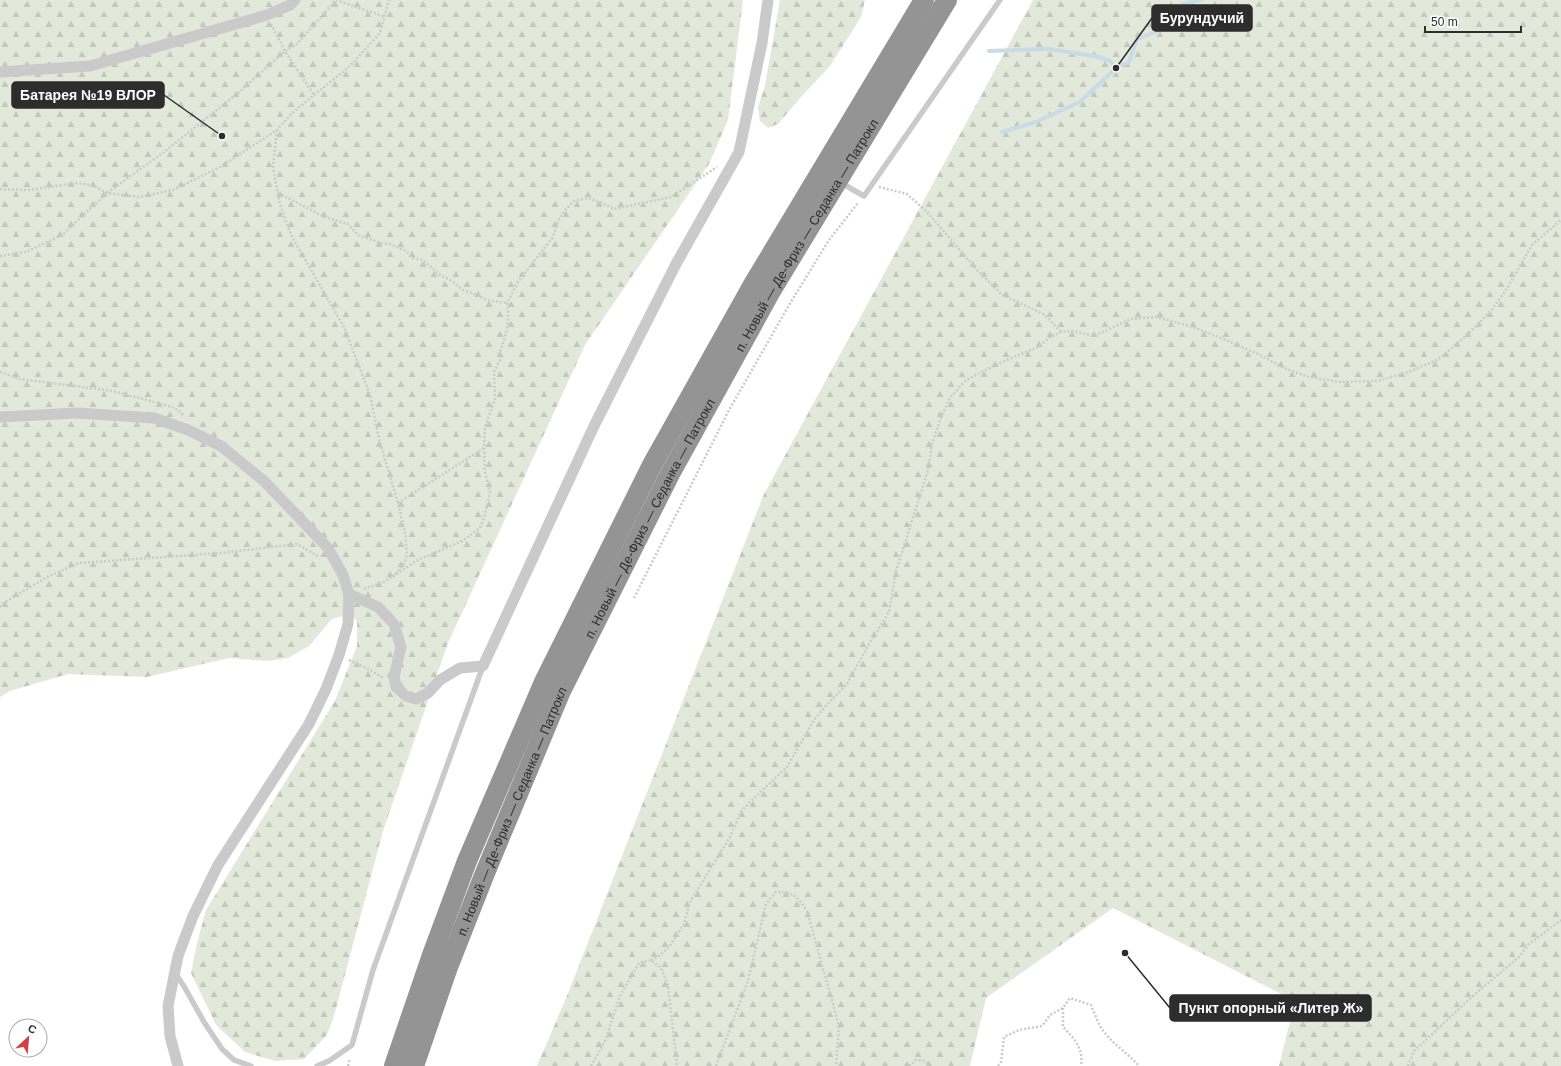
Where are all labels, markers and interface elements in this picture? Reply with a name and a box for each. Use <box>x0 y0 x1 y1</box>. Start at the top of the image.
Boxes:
callout: Бурундучий <box>1152 5 1252 31</box>
scale bar <box>1425 8 1521 34</box>
text: Бурундучий <box>1160 10 1244 26</box>
text: 50 m <box>1431 15 1458 29</box>
callout: Батарея №19 ВЛОР <box>12 82 164 108</box>
text: Батарея №19 ВЛОР <box>20 87 156 103</box>
street label: п. Новый — Де-Фриз — Седанка — Патрокл <box>732 116 881 354</box>
street label: п. Новый — Де-Фриз — Седанка — Патрокл <box>582 396 718 641</box>
street label: п. Новый — Де-Фриз — Седанка — Патрокл <box>454 684 570 938</box>
callout: Пункт опорный «Литер Ж» <box>1170 995 1371 1021</box>
text: Пункт опорный «Литер Ж» <box>1179 1000 1364 1016</box>
north arrow <box>8 1018 48 1058</box>
text: С <box>26 1022 39 1036</box>

